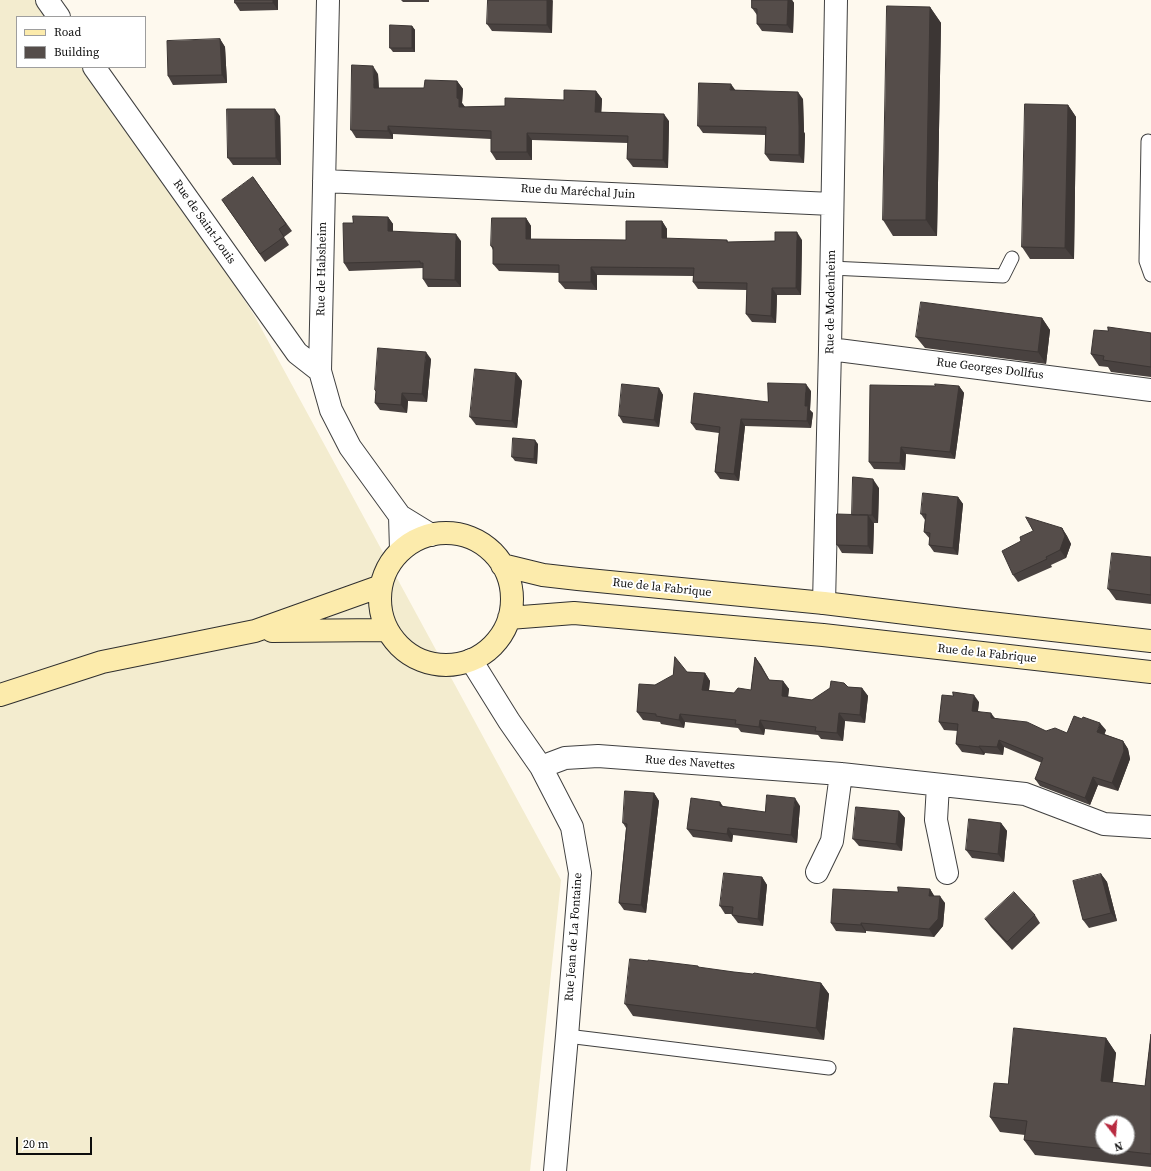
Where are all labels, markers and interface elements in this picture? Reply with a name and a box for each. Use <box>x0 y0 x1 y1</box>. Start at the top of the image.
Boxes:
legend <box>16 16 146 68</box>
text: Road <box>54 24 81 40</box>
text: Building <box>54 44 99 60</box>
street label: Rue de Saint-Louis <box>170 177 238 267</box>
street label: Rue du Maréchal Juin <box>520 182 636 202</box>
street label: Rue de Habsheim <box>314 222 330 316</box>
street label: Rue de Modenheim <box>823 250 839 354</box>
street label: Rue Georges Dollfus <box>936 355 1044 383</box>
street label: Rue de la Fabrique <box>612 576 712 600</box>
street label: Rue de la Fabrique <box>937 642 1037 666</box>
street label: Rue des Navettes <box>645 753 735 773</box>
street label: Rue Jean de La Fontaine <box>562 872 586 1002</box>
north arrow <box>1095 1115 1135 1155</box>
scale bar <box>18 1129 94 1155</box>
text: 20 m <box>23 1136 49 1152</box>
text: N <box>1112 1138 1124 1154</box>

